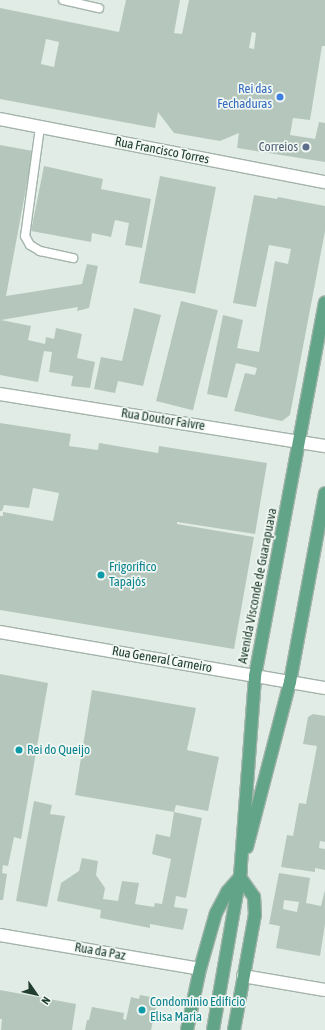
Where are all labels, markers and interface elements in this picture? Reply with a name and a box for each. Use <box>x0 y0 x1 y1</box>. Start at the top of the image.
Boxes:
place label: Rei das Fechaduras <box>217 82 272 113</box>
marker: Rei das Fechaduras <box>275 92 285 102</box>
street label: Rua Francisco Torres <box>113 134 211 168</box>
place label: Correios <box>259 139 298 155</box>
marker: Correios <box>301 142 311 152</box>
street label: Rua Doutor Faivre <box>120 406 206 434</box>
street label: Avenida Visconde de Guarapuava <box>235 507 281 665</box>
place label: Frigorífico Tapajós <box>109 560 157 591</box>
marker: Frigorífico Tapajós <box>96 570 106 580</box>
street label: Rua General Carneiro <box>111 644 213 676</box>
place label: Rei do Queijo <box>27 742 90 758</box>
marker: Rei do Queijo <box>14 745 24 755</box>
street label: Rua da Paz <box>73 940 127 964</box>
north arrow <box>16 974 56 1014</box>
text: N <box>39 995 53 1007</box>
place label: Condomínio Edifício Elisa Maria <box>150 995 245 1026</box>
marker: Condomínio Edifício Elisa Maria <box>137 1005 147 1015</box>

